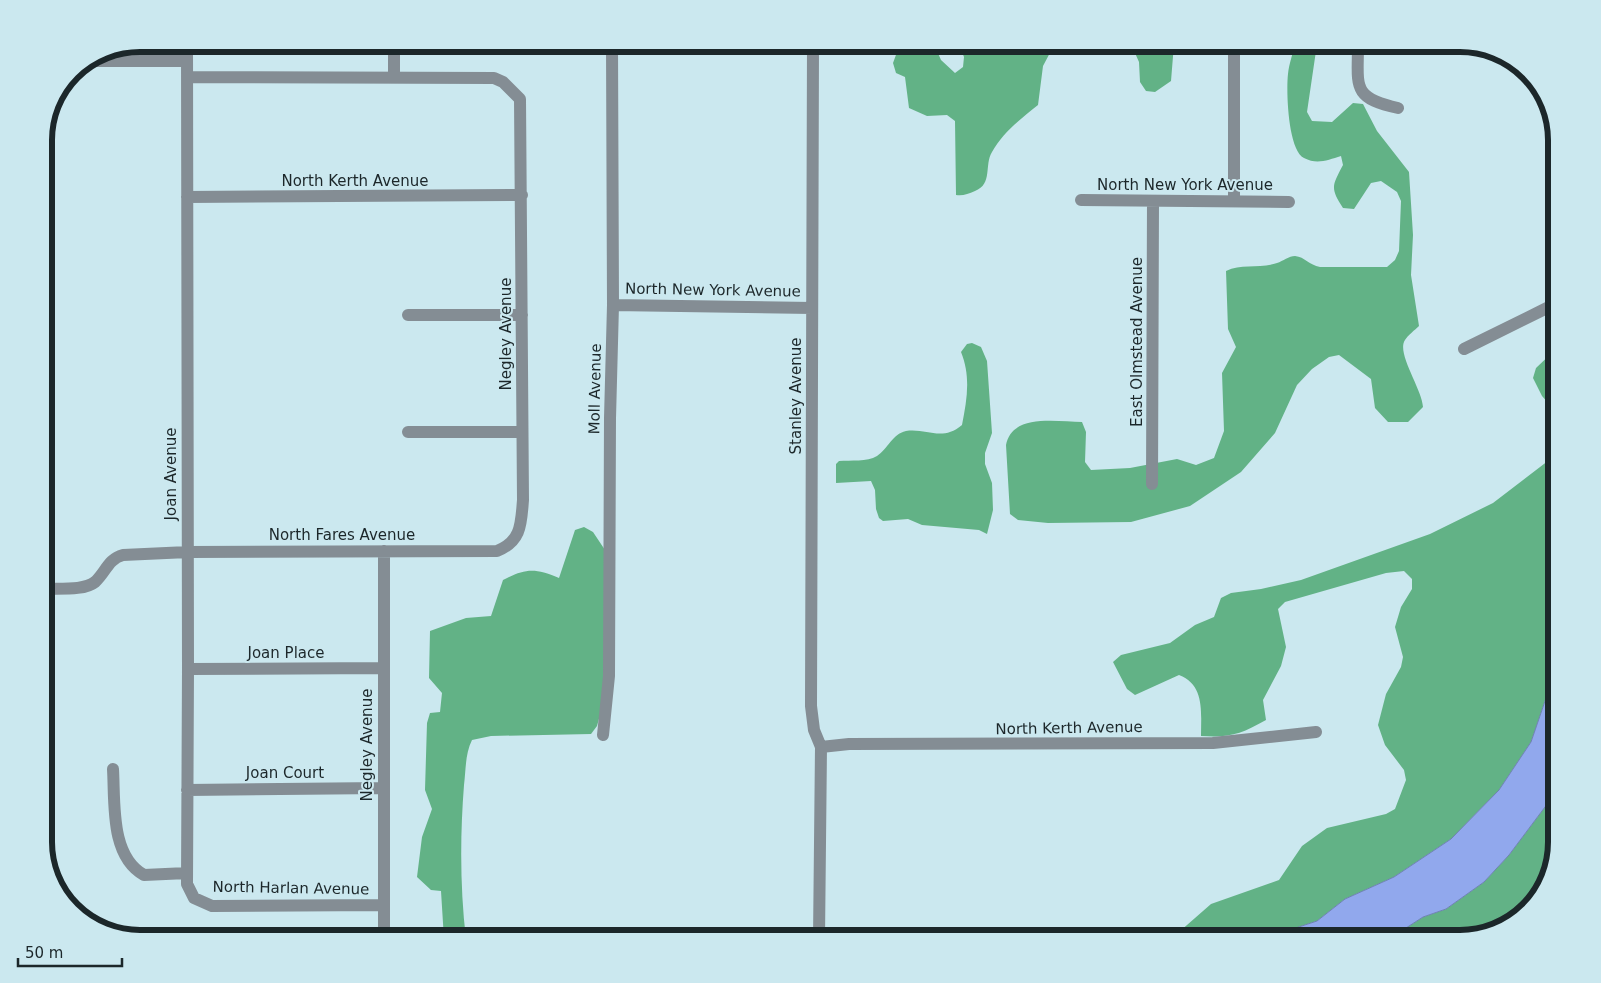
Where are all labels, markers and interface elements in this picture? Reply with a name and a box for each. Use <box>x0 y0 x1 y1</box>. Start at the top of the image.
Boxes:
street label: North Kerth Avenue <box>281 172 429 190</box>
street label: North New York Avenue <box>1097 176 1273 194</box>
street label: East Olmstead Avenue <box>1128 257 1146 427</box>
street label: Negley Avenue <box>497 278 515 390</box>
street label: North New York Avenue <box>625 279 801 301</box>
street label: Stanley Avenue <box>787 338 805 454</box>
street label: Moll Avenue <box>585 343 605 435</box>
street label: Joan Avenue <box>162 428 180 521</box>
street label: North Fares Avenue <box>269 526 415 544</box>
street label: Joan Place <box>247 644 324 662</box>
street label: Negley Avenue <box>358 689 376 801</box>
street label: North Kerth Avenue <box>995 718 1143 738</box>
street label: Joan Court <box>245 764 324 782</box>
street label: North Harlan Avenue <box>212 878 370 898</box>
scale bar <box>18 936 121 968</box>
text: 50 m <box>25 944 63 962</box>

